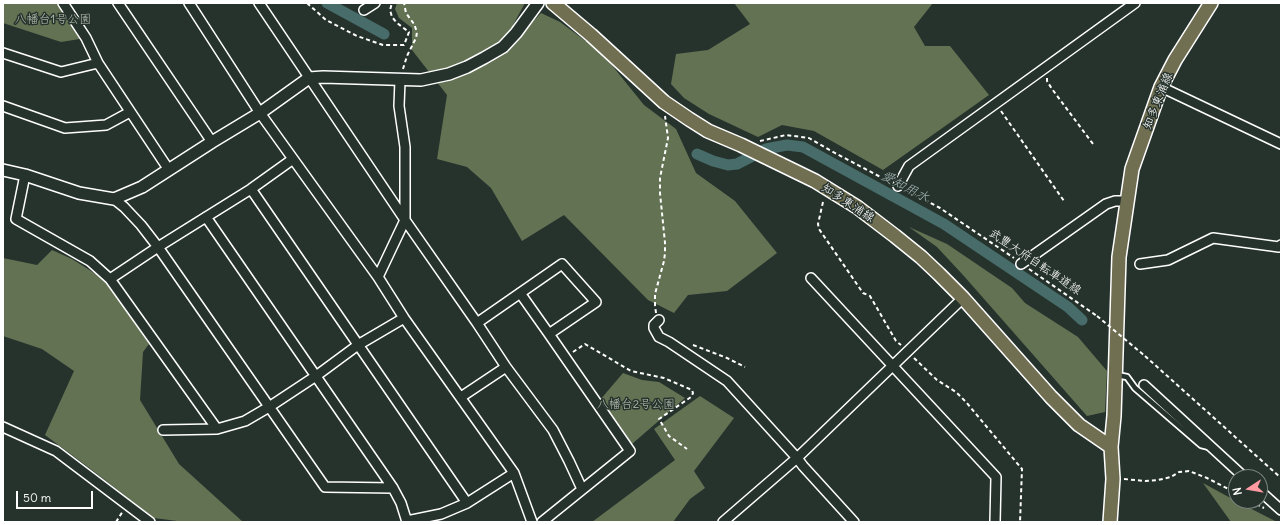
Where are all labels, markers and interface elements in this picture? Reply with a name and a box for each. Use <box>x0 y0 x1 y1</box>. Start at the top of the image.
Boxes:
park label: 八幡台1号公園 <box>15 13 91 27</box>
street label: 知多東浦線 <box>1140 70 1176 132</box>
water label: 愛知用水 <box>878 168 932 206</box>
street label: 知多東浦線 <box>819 181 877 225</box>
street label: 武豊大府自転車道線 <box>986 226 1084 298</box>
park label: 八幡台2号公園 <box>597 398 675 412</box>
north arrow <box>1228 469 1268 509</box>
scale bar <box>18 483 95 509</box>
text: N <box>1230 486 1245 496</box>
text: 50 m <box>23 490 51 505</box>

